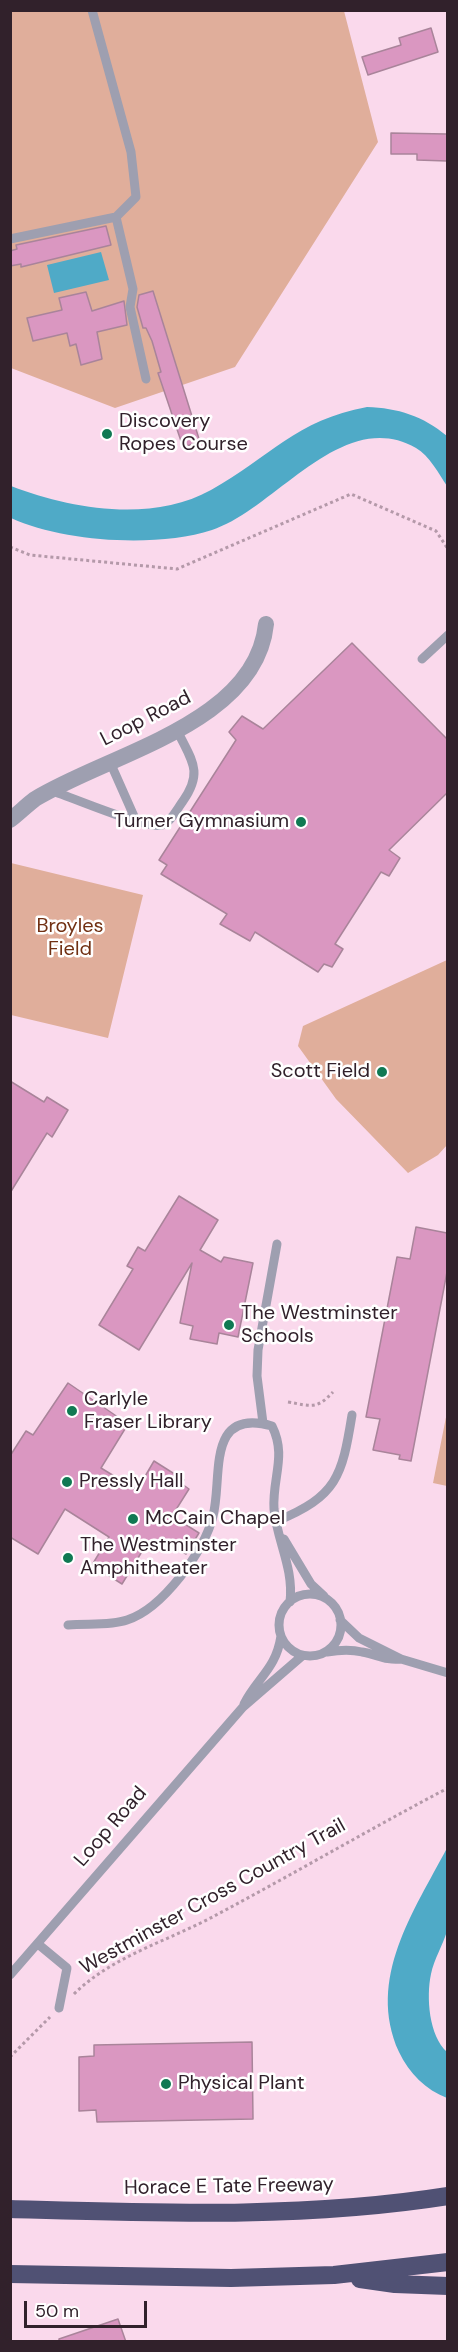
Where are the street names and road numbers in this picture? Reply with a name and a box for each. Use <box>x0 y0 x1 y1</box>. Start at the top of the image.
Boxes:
street label: Loop Road <box>97 686 195 752</box>
street label: Loop Road <box>70 1782 152 1872</box>
street label: Westminster Cross Country Trail <box>76 1814 350 1980</box>
street label: Horace E Tate Freeway <box>124 2173 334 2201</box>

